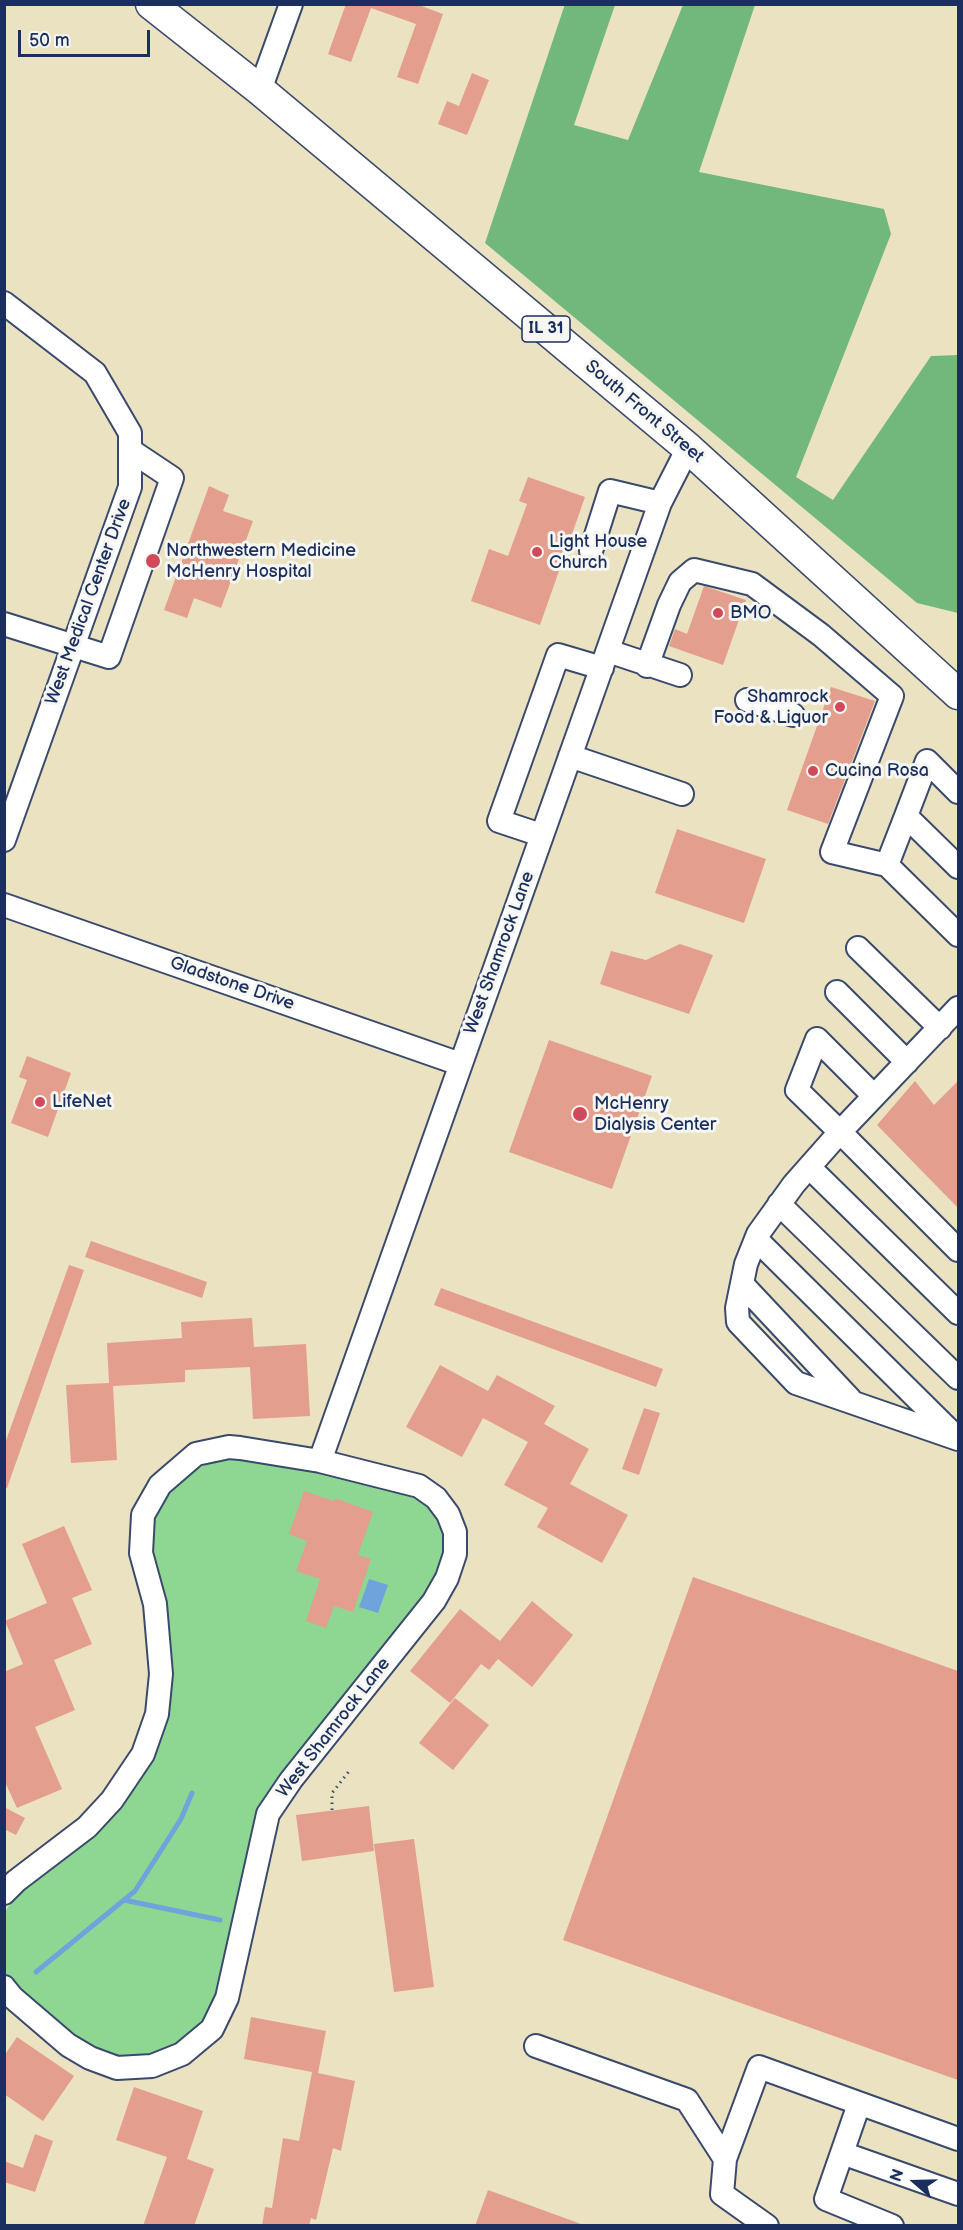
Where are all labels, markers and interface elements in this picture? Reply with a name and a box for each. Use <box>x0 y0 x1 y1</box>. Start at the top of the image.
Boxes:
scale bar <box>21 18 153 56</box>
text: 50 m <box>29 30 70 51</box>
road number: IL 31 <box>522 316 570 342</box>
street label: South Front Street <box>580 356 708 468</box>
street label: West Medical Center Drive <box>42 496 136 708</box>
place label: Light House Church <box>549 531 647 574</box>
place label: Northwestern Medicine McHenry Hospital <box>166 540 356 582</box>
marker: Light House Church <box>530 545 544 559</box>
marker: Northwestern Medicine McHenry Hospital <box>144 552 162 570</box>
place label: BMO <box>730 602 772 624</box>
marker: BMO <box>711 606 725 620</box>
place label: Shamrock Food & Liquor <box>714 686 828 728</box>
marker: Shamrock Food & Liquor <box>833 700 847 714</box>
place label: Cucina Rosa <box>825 760 929 782</box>
marker: Cucina Rosa <box>806 764 820 778</box>
street label: West Shamrock Lane <box>460 869 540 1037</box>
street label: Gladstone Drive <box>167 953 297 1015</box>
place label: LifeNet <box>52 1091 112 1113</box>
place label: McHenry Dialysis Center <box>594 1093 716 1136</box>
marker: LifeNet <box>33 1095 47 1109</box>
marker: McHenry Dialysis Center <box>571 1105 589 1123</box>
street label: West Shamrock Lane <box>273 1654 395 1802</box>
north arrow <box>885 2152 945 2212</box>
text: N <box>887 2167 909 2185</box>

